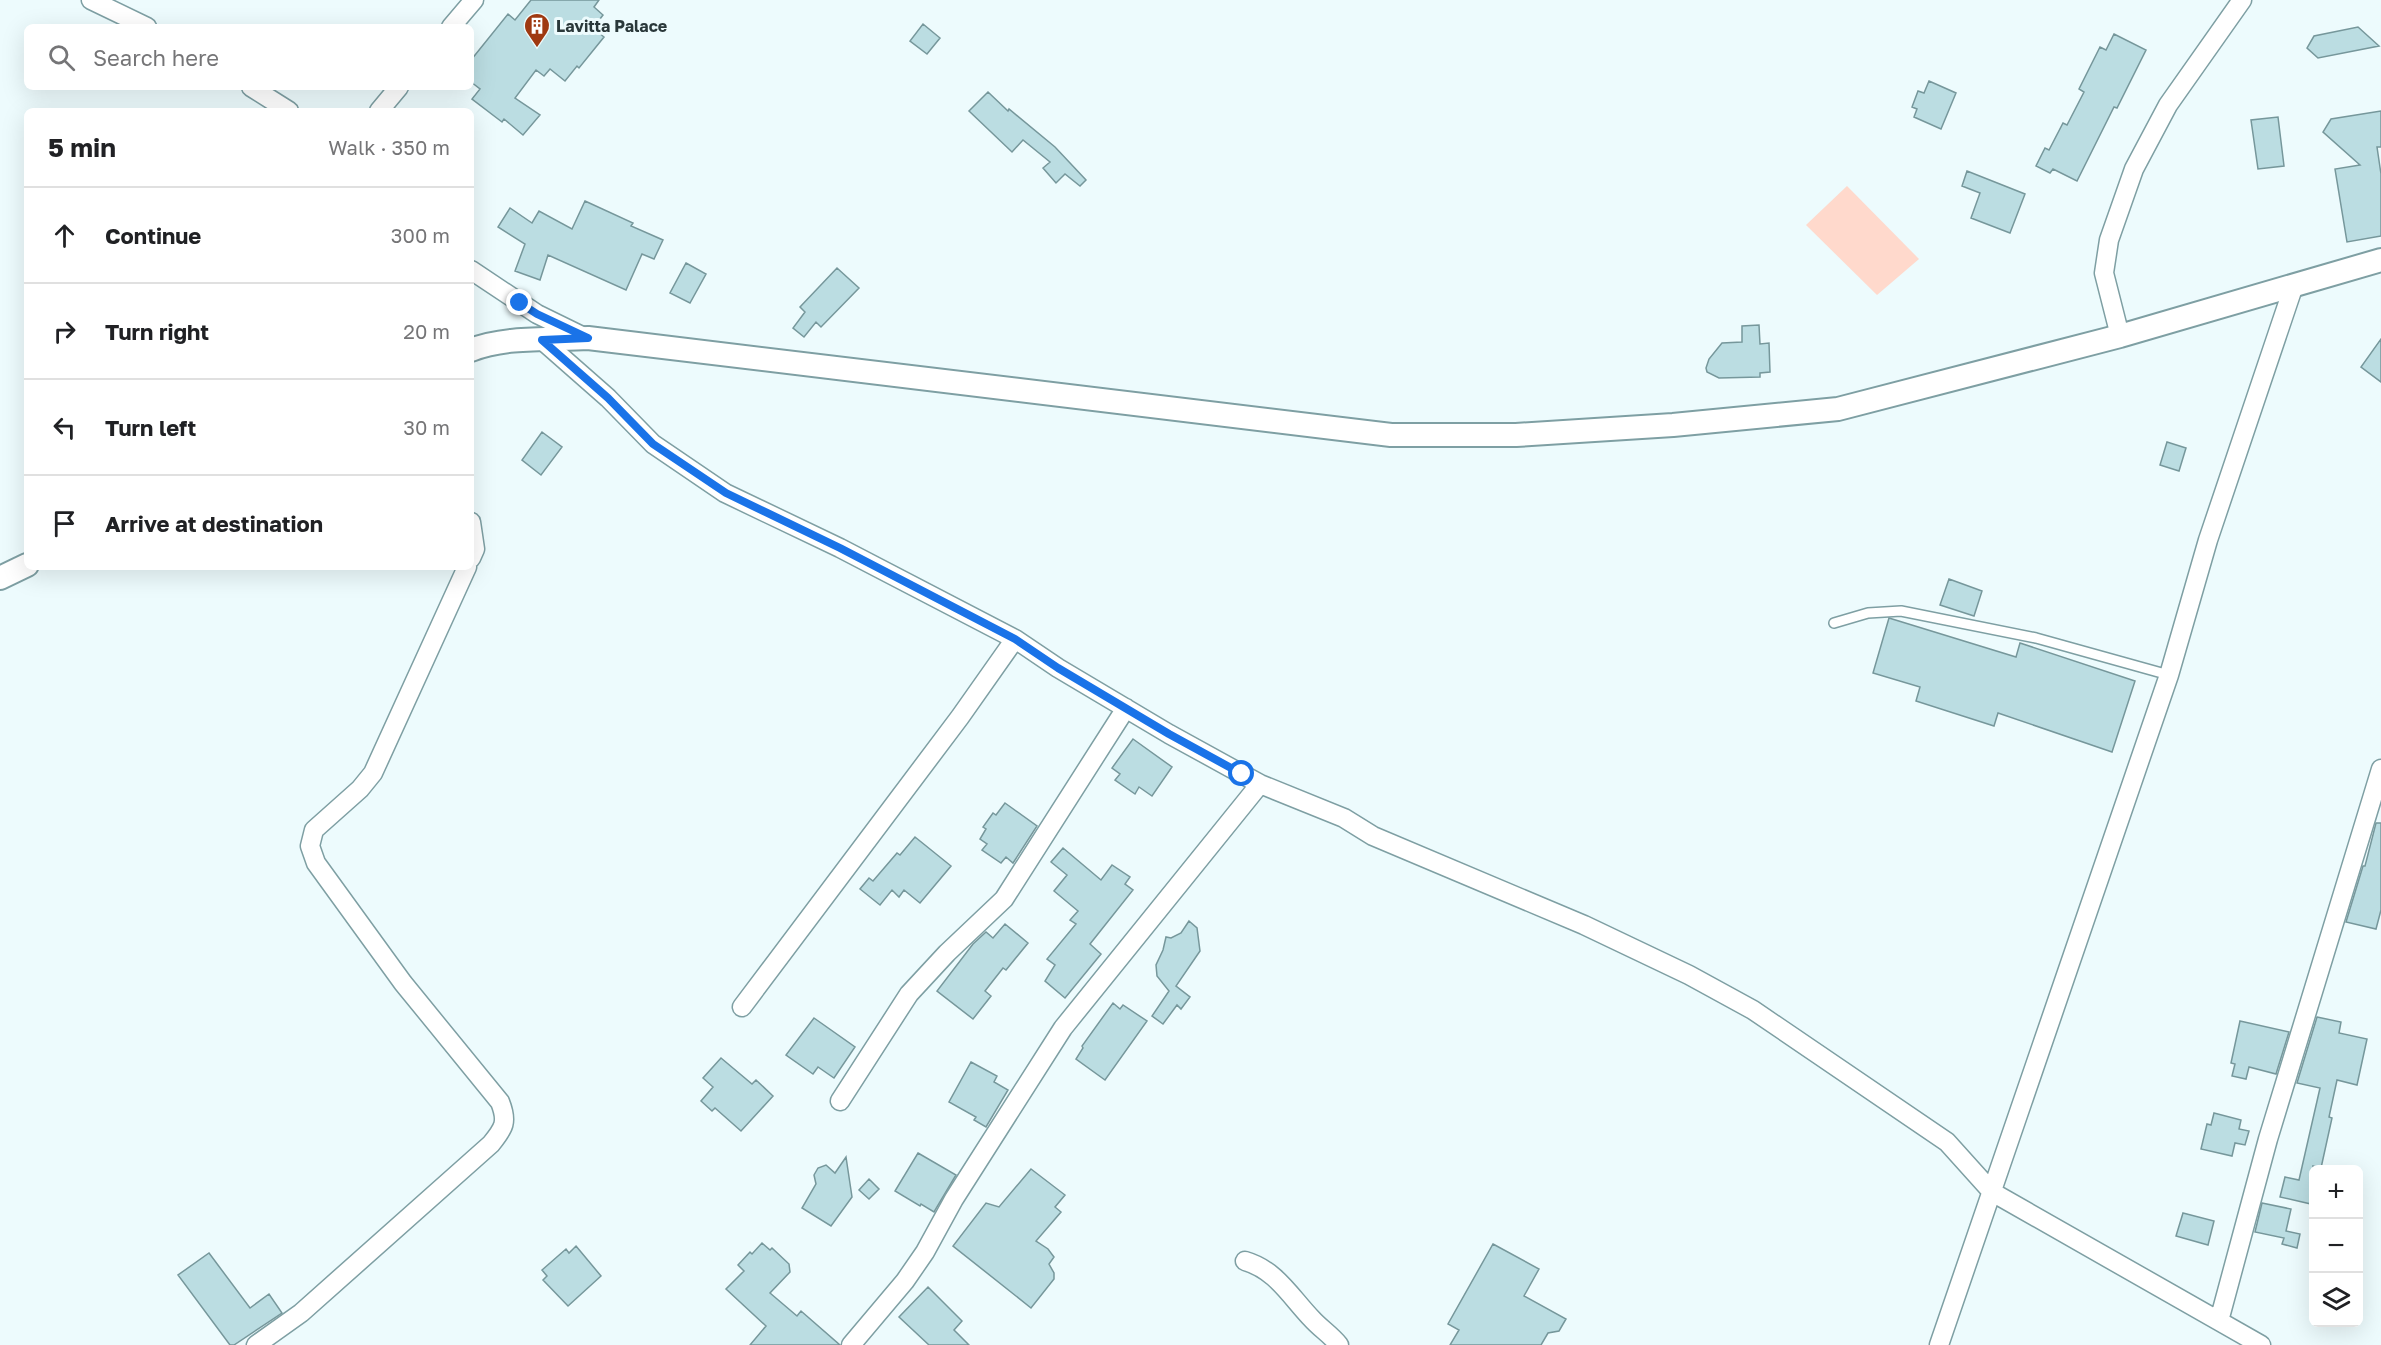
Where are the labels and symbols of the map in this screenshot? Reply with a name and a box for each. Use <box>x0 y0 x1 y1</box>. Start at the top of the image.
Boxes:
building icon: Lavitta Palace <box>522 11 552 49</box>
place label: Lavitta Palace <box>556 16 667 36</box>
route end <box>506 289 532 315</box>
route start <box>1228 760 1254 786</box>

